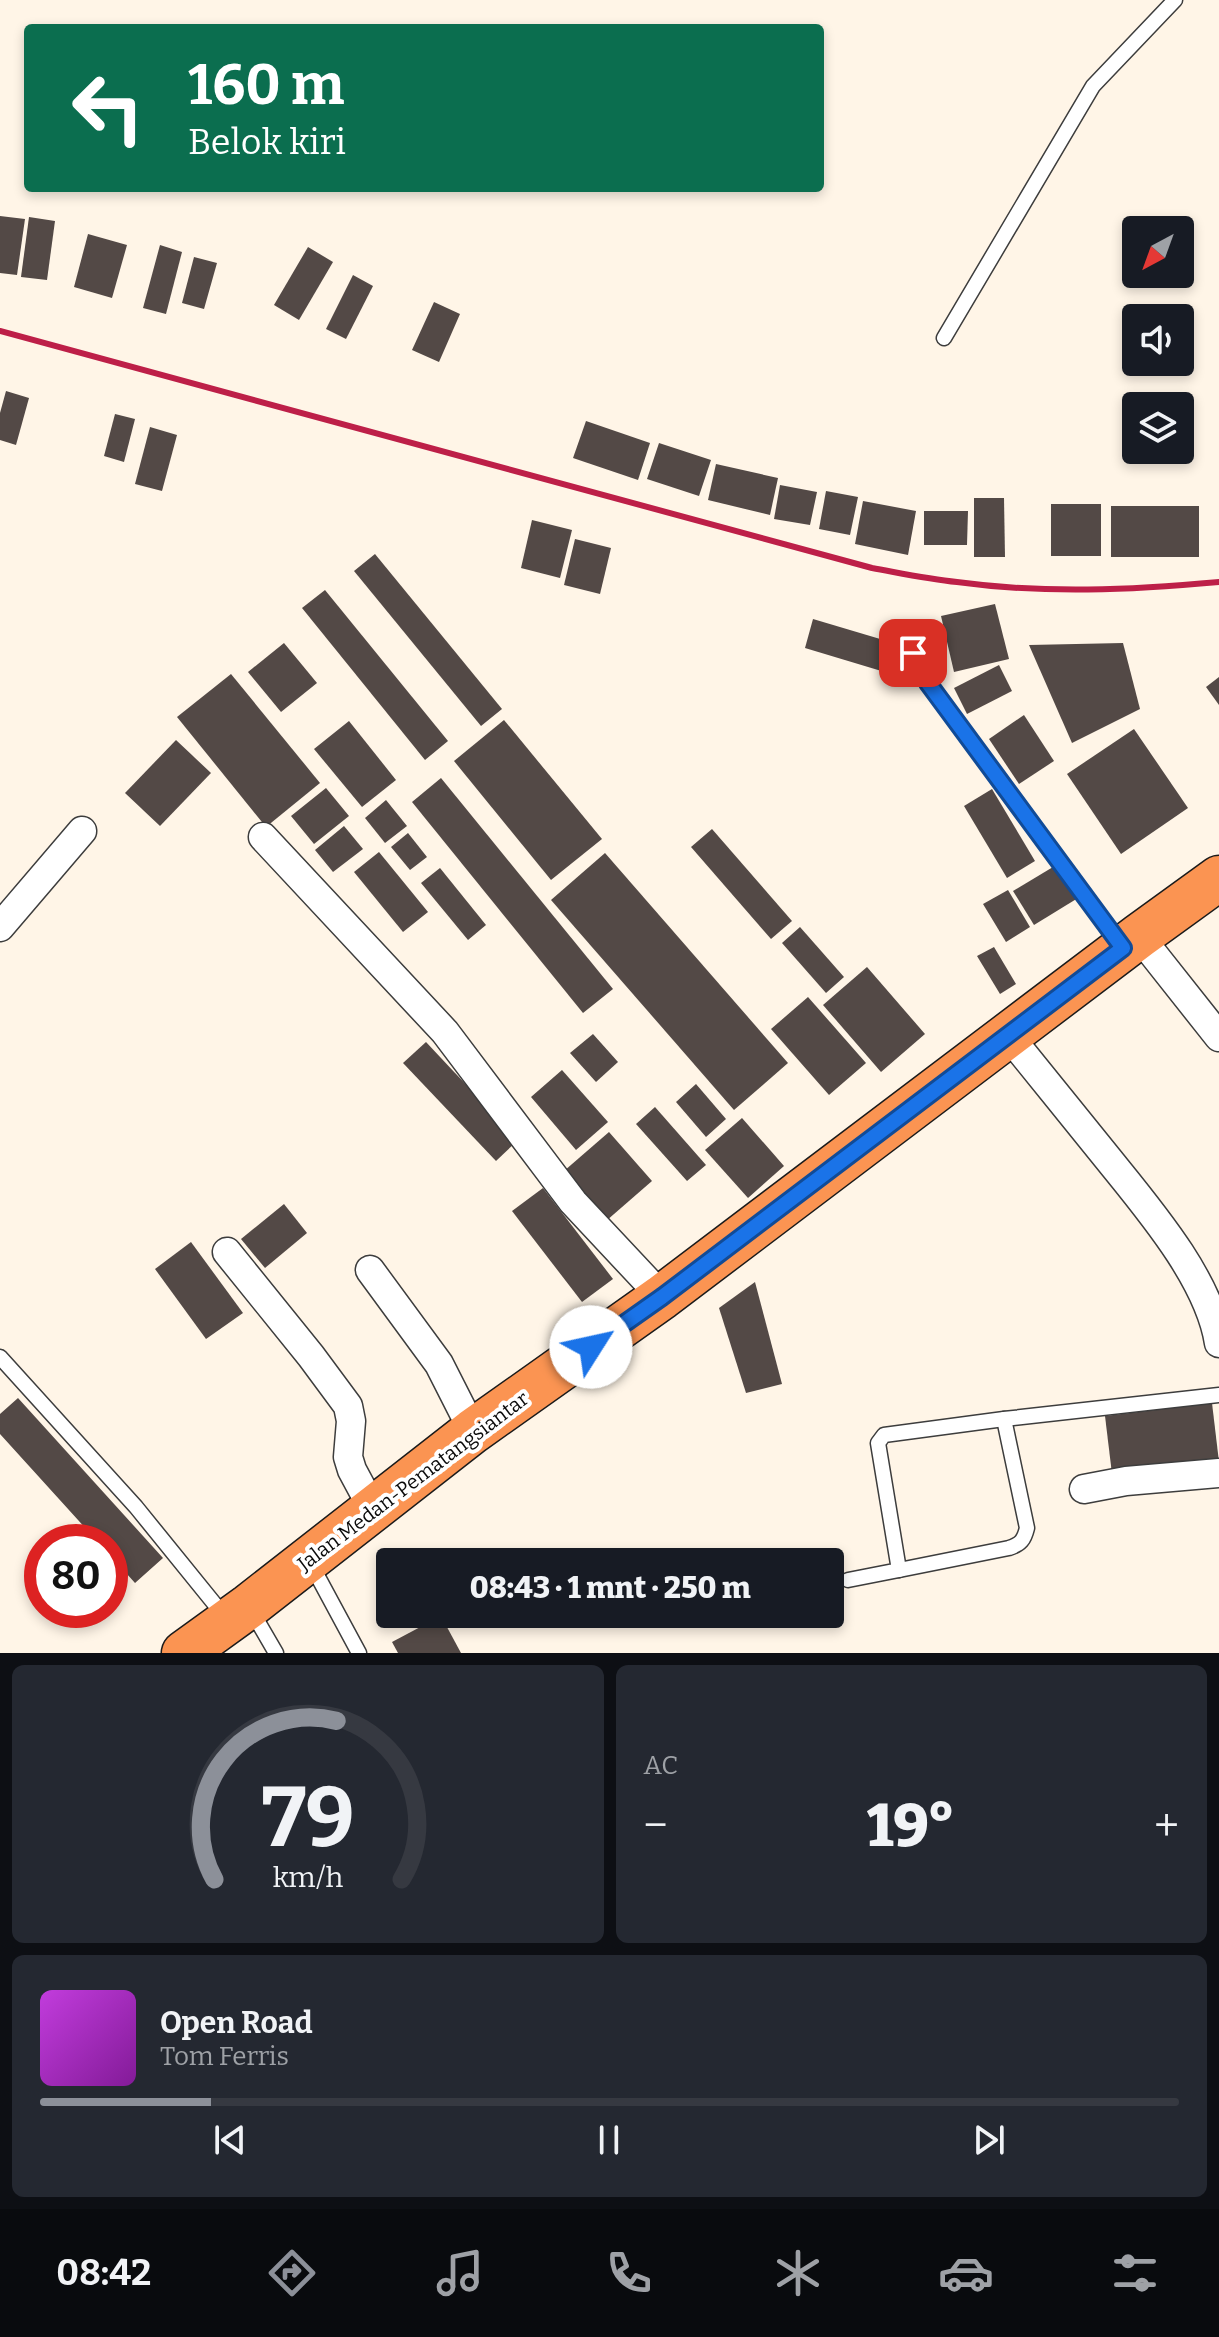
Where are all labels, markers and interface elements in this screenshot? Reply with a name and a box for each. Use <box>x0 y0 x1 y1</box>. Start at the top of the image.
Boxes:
text: 160 m <box>188 52 344 119</box>
icon: left <box>56 56 160 160</box>
text: Belok kiri <box>188 120 346 164</box>
north arrow <box>1122 216 1194 288</box>
map controls <box>1122 216 1194 464</box>
button: sound <box>1122 304 1194 376</box>
button: layers <box>1122 392 1194 464</box>
pin <box>879 619 947 687</box>
icon: arrive <box>891 631 935 675</box>
position arrow <box>549 1305 633 1389</box>
street label: Jalan Medan-Pematangsiantar <box>292 1386 533 1576</box>
speed limit sign: 80 <box>24 1524 128 1628</box>
text: 08:43 · 1 mnt · 250 m <box>470 1570 750 1606</box>
text: AC <box>644 1750 678 1781</box>
text: 79 <box>261 1768 354 1868</box>
text: 19° <box>867 1790 955 1862</box>
text: − <box>644 1799 668 1852</box>
text: + <box>1154 1799 1179 1852</box>
text: km/h <box>272 1860 343 1895</box>
text: Open Road <box>160 2005 313 2041</box>
text: Tom Ferris <box>160 2041 289 2072</box>
icon: previous <box>208 2118 252 2162</box>
icon: pause <box>587 2118 631 2162</box>
icon: next <box>967 2118 1011 2162</box>
icon: directions <box>264 2245 320 2301</box>
icon: music <box>432 2245 488 2301</box>
icon: phone <box>601 2245 657 2301</box>
icon: climate <box>770 2245 826 2301</box>
icon: car <box>938 2245 994 2301</box>
icon: filters <box>1107 2245 1163 2301</box>
text: 08:42 <box>56 2251 151 2295</box>

